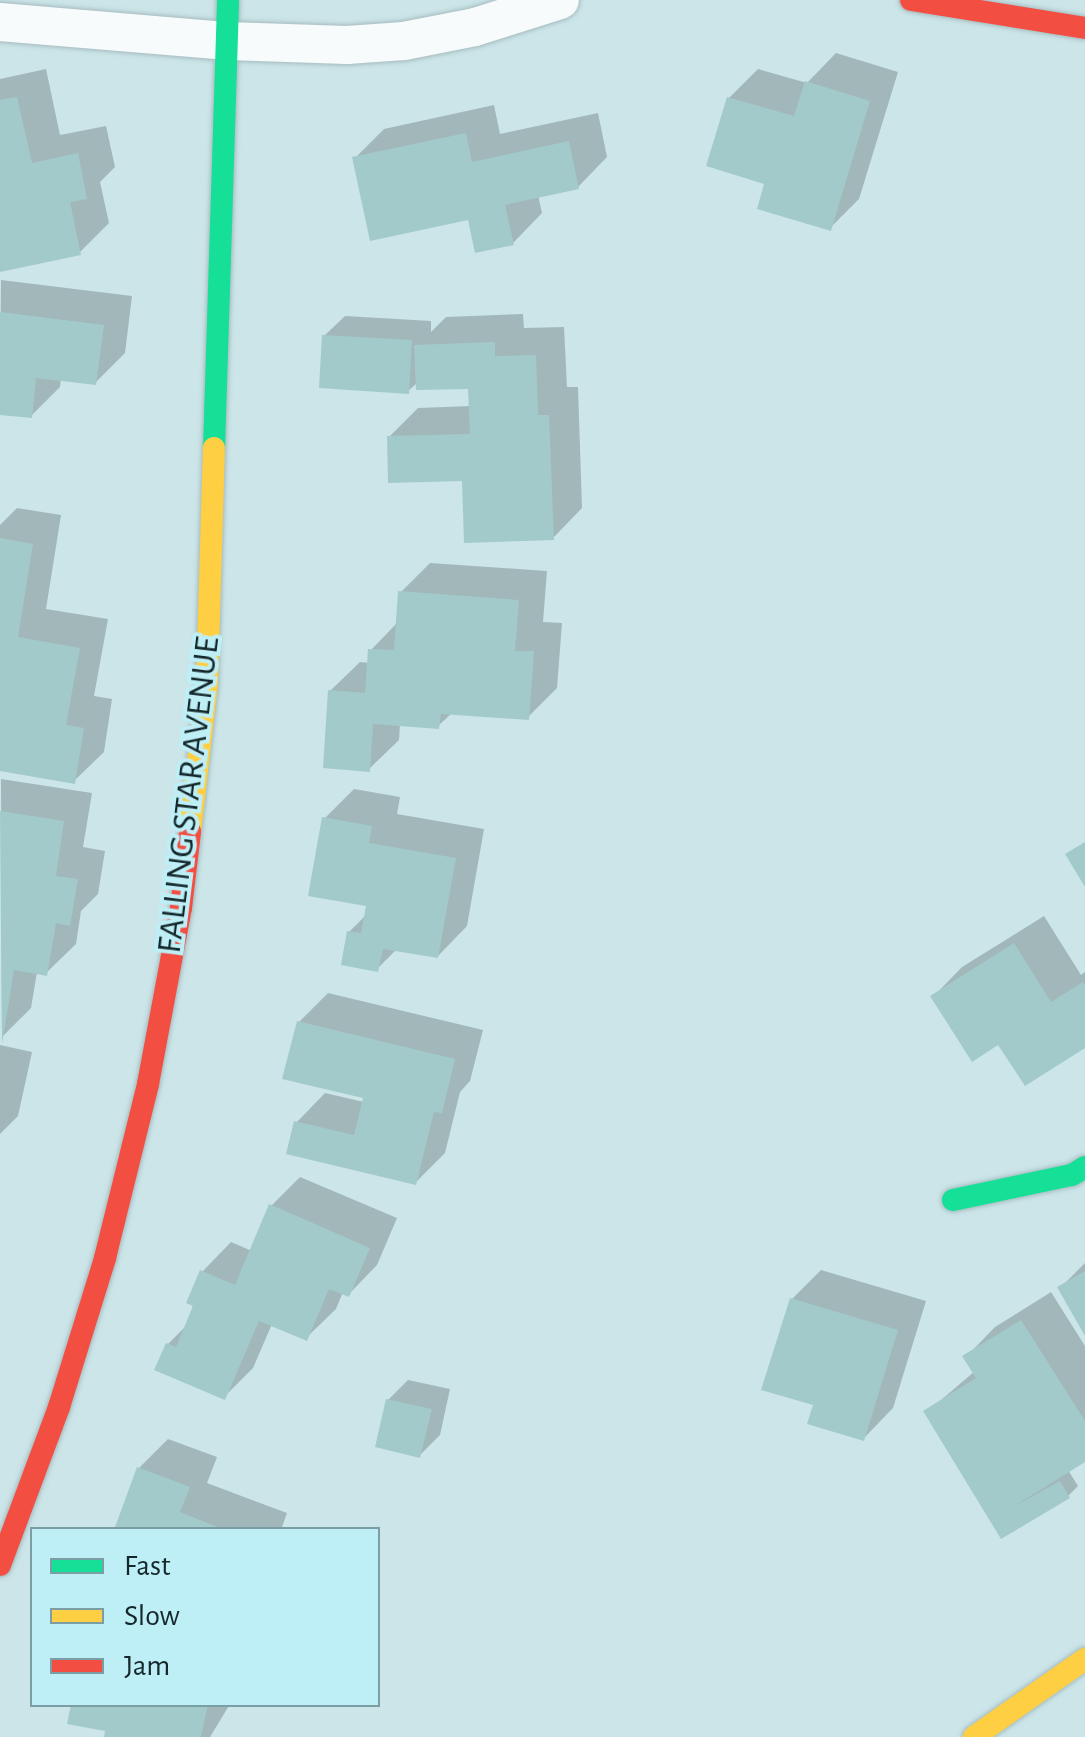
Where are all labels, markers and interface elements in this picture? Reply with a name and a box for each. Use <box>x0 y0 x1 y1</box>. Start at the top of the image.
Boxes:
street label: FALLING STAR AVENUE <box>149 634 229 956</box>
legend <box>30 1527 380 1707</box>
text: Fast <box>124 1551 171 1581</box>
text: Slow <box>124 1601 180 1631</box>
text: Jam <box>124 1651 170 1681</box>

